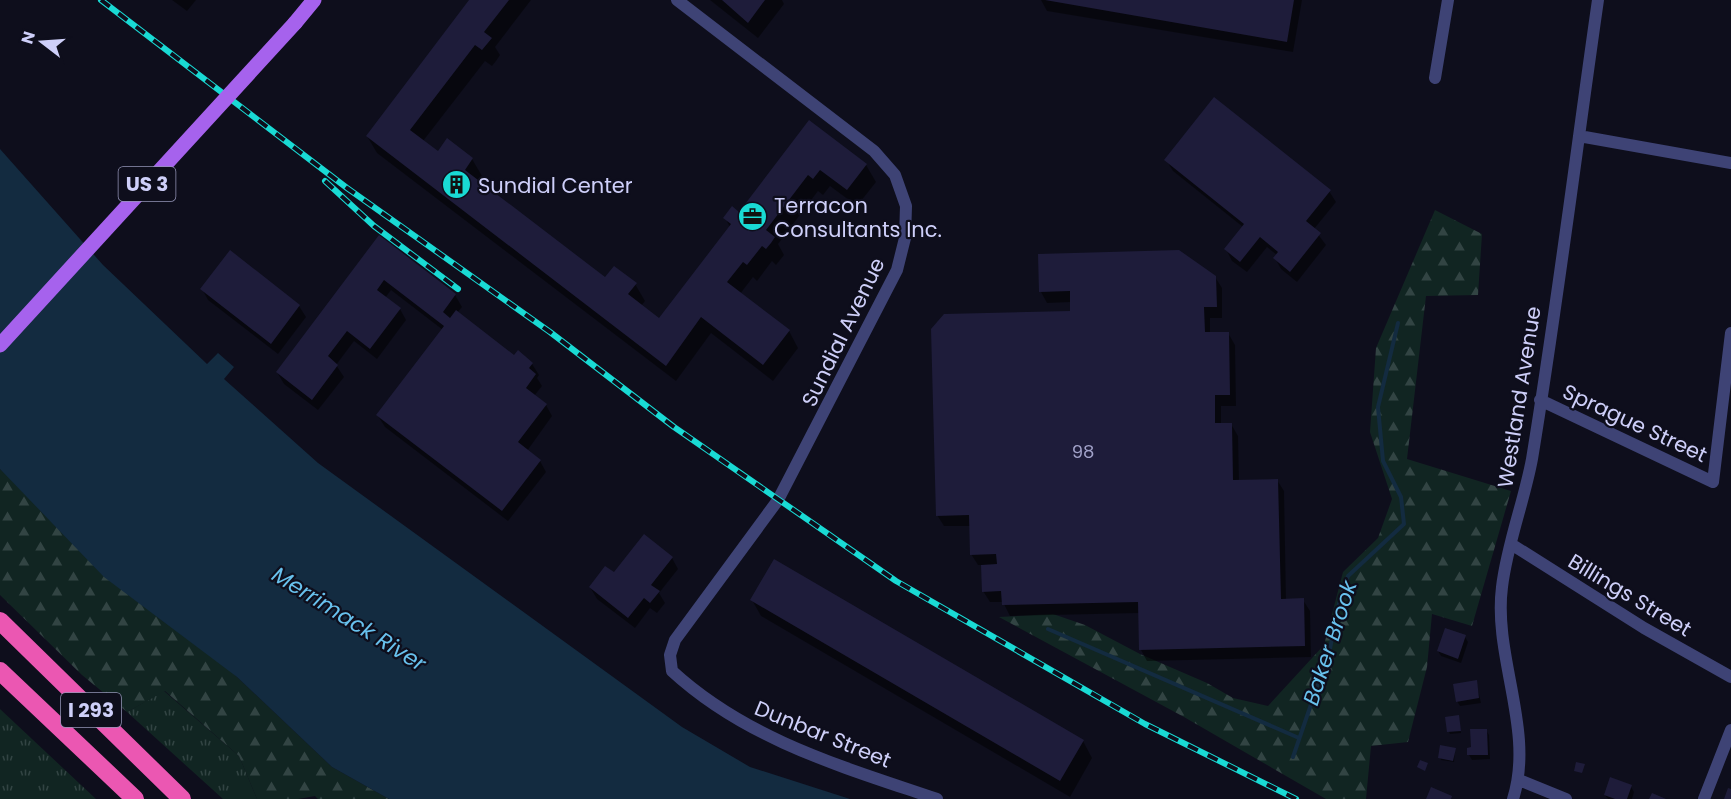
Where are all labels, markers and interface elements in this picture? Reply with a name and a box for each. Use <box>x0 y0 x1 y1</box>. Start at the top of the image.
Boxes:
north arrow <box>12 12 72 72</box>
text: N <box>15 29 41 47</box>
road number: US 3 <box>118 167 176 201</box>
building icon: Sundial Center <box>441 169 473 201</box>
place label: Sundial Center <box>478 171 633 200</box>
place label: Terracon Consultants Inc. <box>774 191 942 244</box>
office icon: Terracon Consultants Inc. <box>737 201 769 233</box>
street label: Sundial Avenue <box>794 253 892 411</box>
street label: Westland Avenue <box>1490 304 1548 490</box>
street label: Sprague Street <box>1558 377 1712 469</box>
house number: 98 <box>1072 439 1094 464</box>
street label: Billings Street <box>1563 547 1697 643</box>
water label: Merrimack River <box>266 559 433 679</box>
water label: Baker Brook <box>1295 575 1365 709</box>
road number: I 293 <box>61 693 121 727</box>
street label: Dunbar Street <box>750 693 896 775</box>

